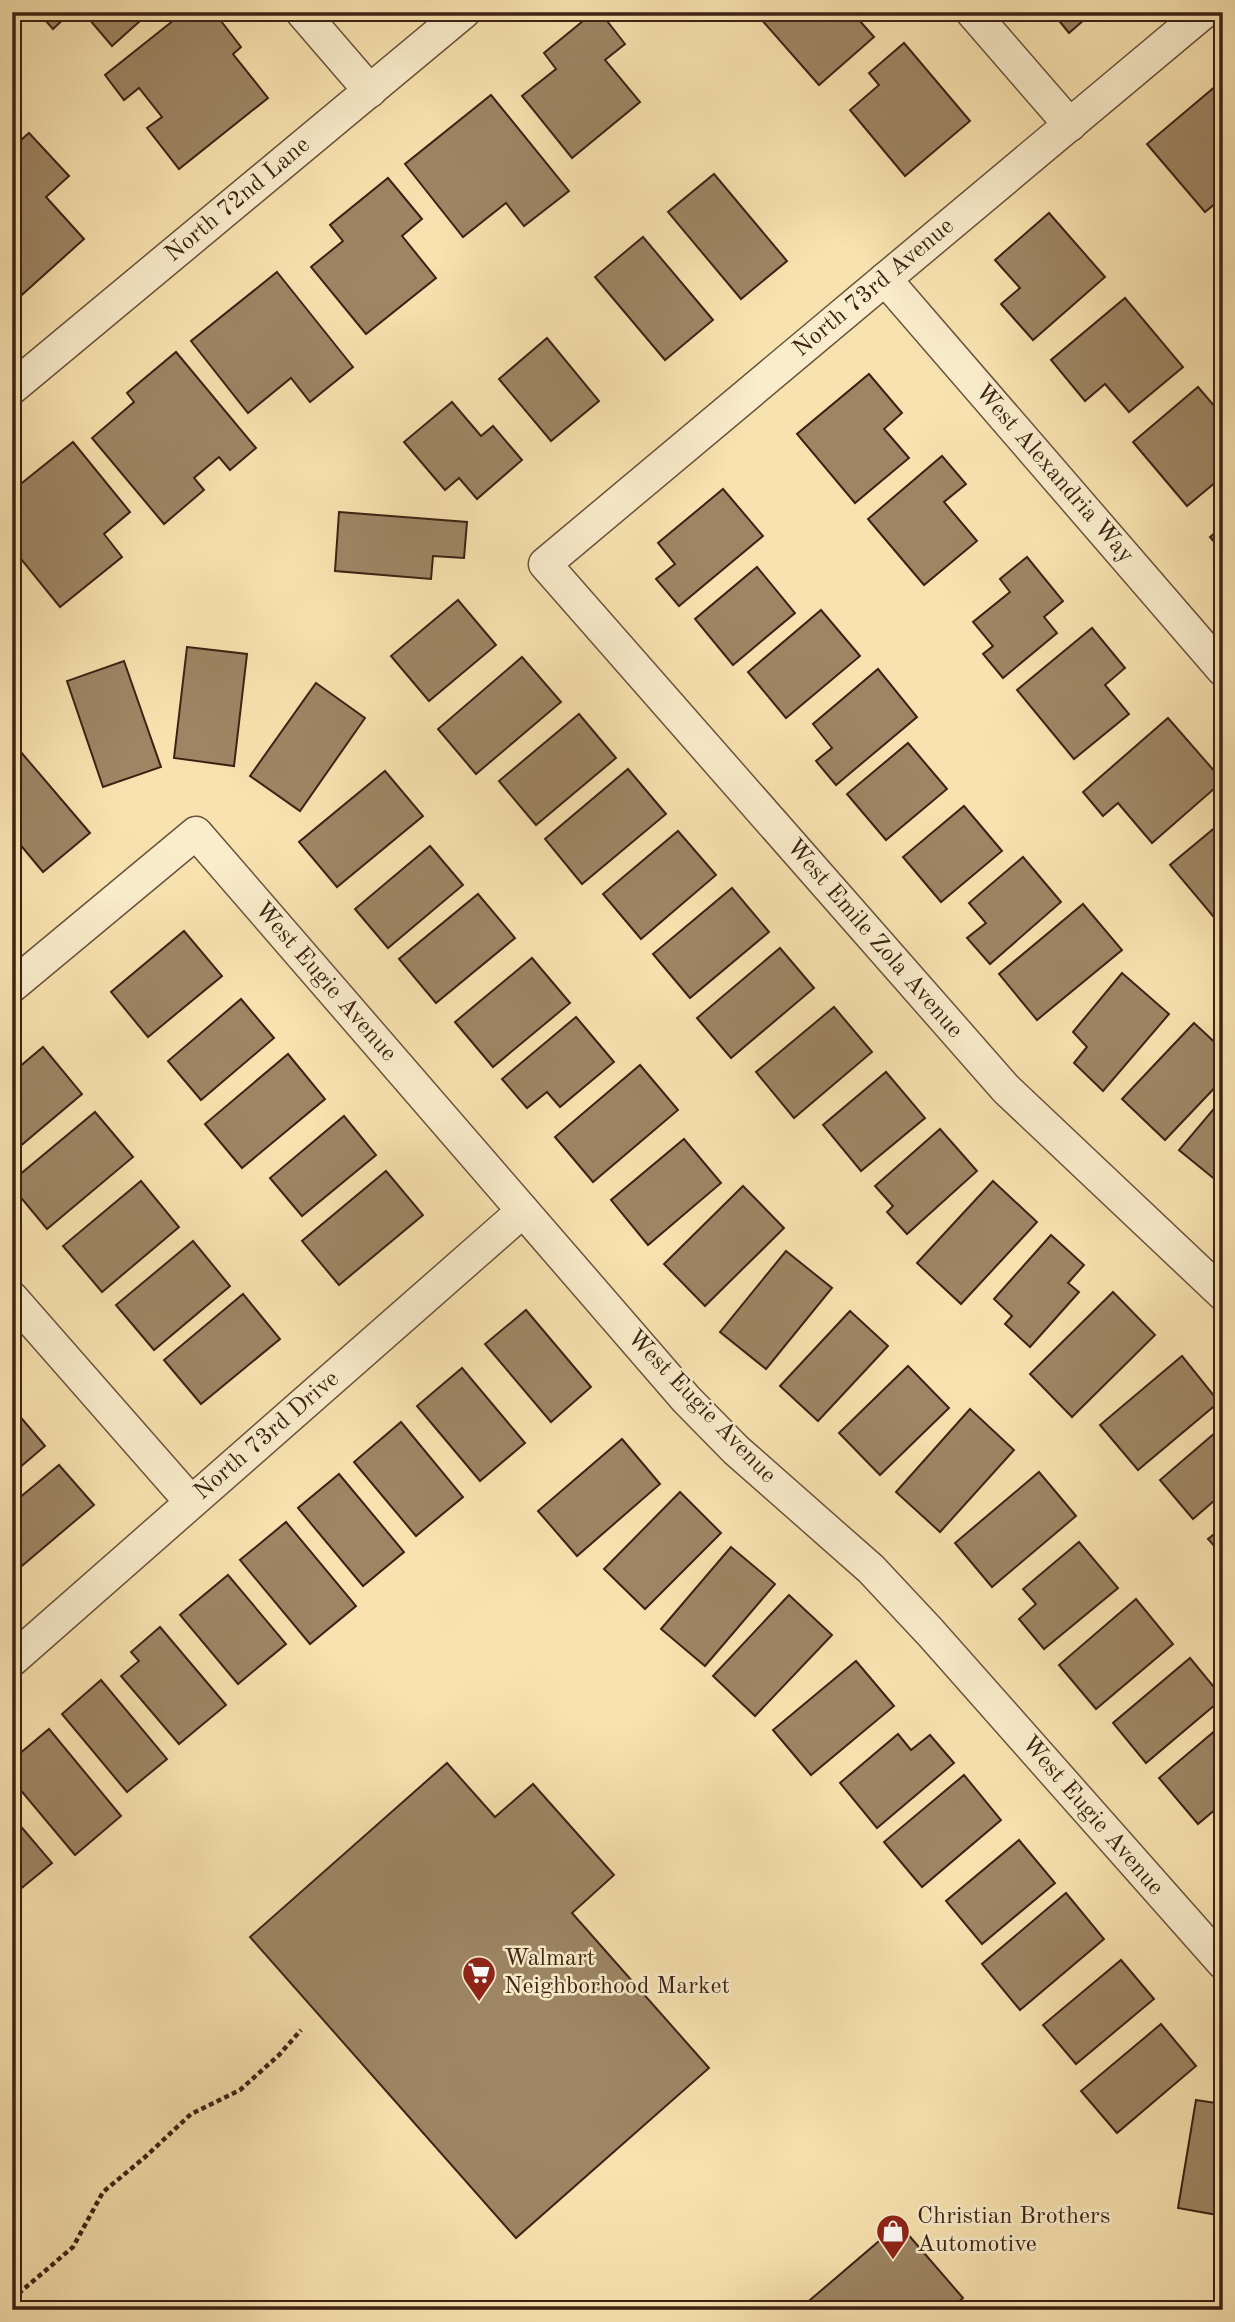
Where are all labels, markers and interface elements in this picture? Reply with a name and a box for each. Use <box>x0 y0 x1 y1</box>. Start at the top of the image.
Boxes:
street label: North 72nd Lane <box>161 133 315 267</box>
street label: North 73rd Avenue <box>789 214 959 362</box>
street label: West Alexandria Way <box>970 380 1138 568</box>
street label: West Emile Zola Avenue <box>781 835 967 1043</box>
street label: West Eugie Avenue <box>249 898 401 1066</box>
street label: West Eugie Avenue <box>622 1326 780 1488</box>
street label: North 73rd Drive <box>190 1367 344 1505</box>
street label: West Eugie Avenue <box>1016 1732 1168 1900</box>
place label: Walmart Neighborhood Market <box>504 1947 730 1999</box>
supermarket icon: Walmart Neighborhood Market <box>460 1954 498 2003</box>
place label: Christian Brothers Automotive <box>917 2205 1110 2257</box>
shop icon: Christian Brothers Automotive <box>874 2212 912 2261</box>

